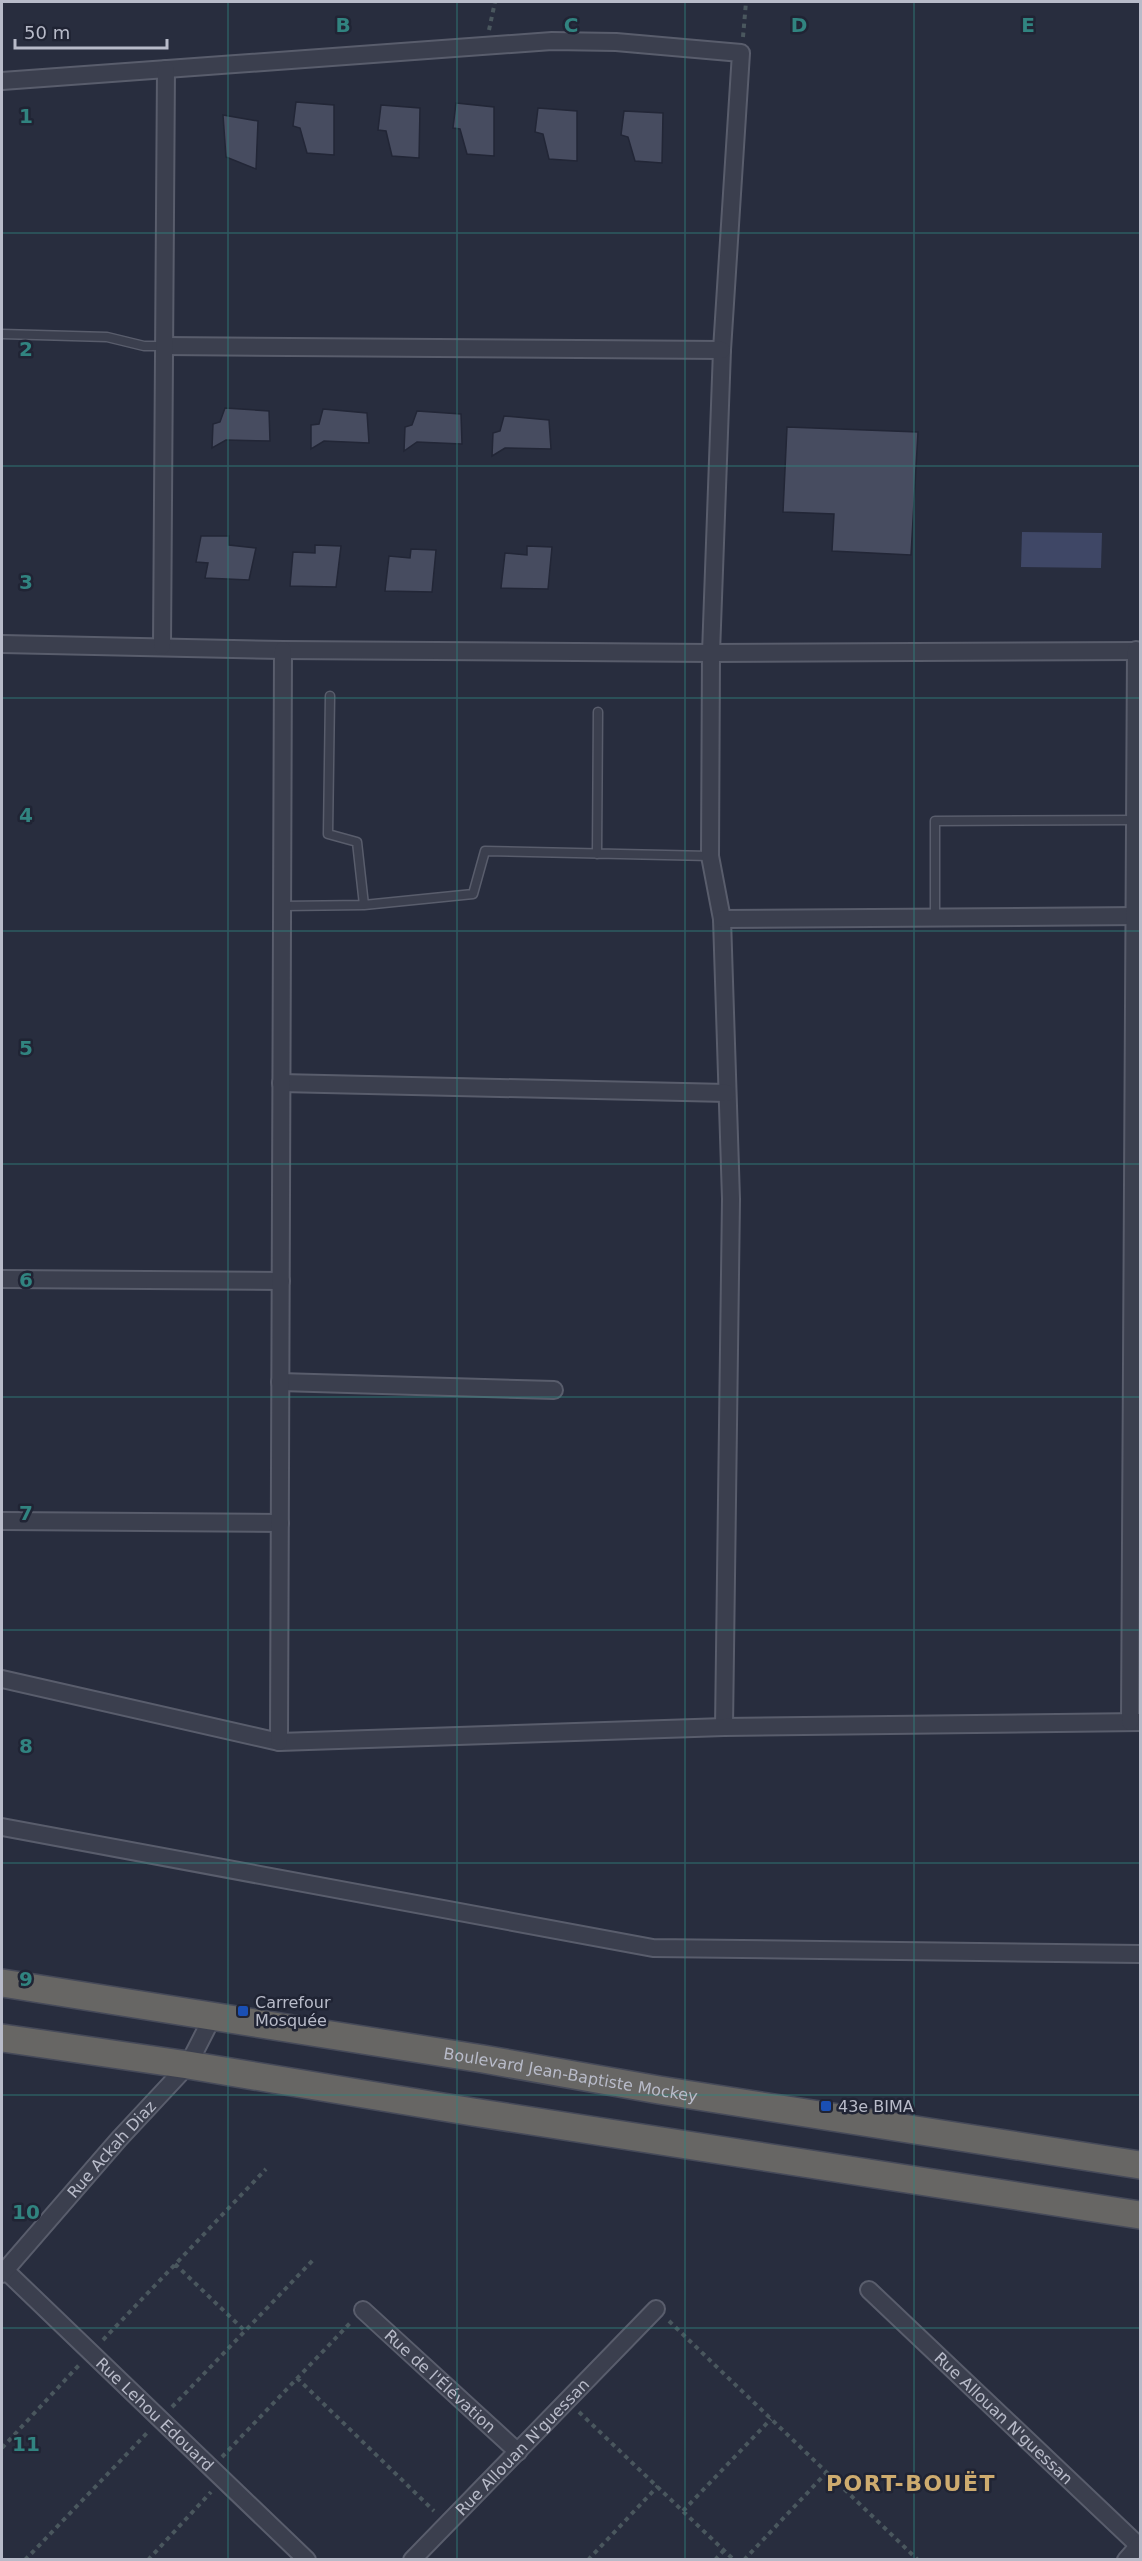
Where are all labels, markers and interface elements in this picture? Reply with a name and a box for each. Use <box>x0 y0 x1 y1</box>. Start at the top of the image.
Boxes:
scale bar <box>15 12 166 50</box>
text: B <box>335 13 351 37</box>
text: C <box>564 13 578 37</box>
text: D <box>791 13 807 37</box>
text: E <box>1021 13 1035 37</box>
text: 50 m <box>24 22 70 43</box>
text: 1 <box>19 104 33 128</box>
text: 2 <box>19 337 33 361</box>
text: 3 <box>19 570 33 594</box>
text: 4 <box>19 803 33 827</box>
text: 5 <box>19 1036 33 1060</box>
text: 6 <box>19 1268 33 1292</box>
text: 7 <box>19 1501 33 1525</box>
text: 8 <box>19 1734 33 1758</box>
text: 9 <box>19 1967 33 1991</box>
place label: Carrefour Mosquée <box>255 1993 331 2030</box>
marker: Carrefour Mosquée <box>236 2004 250 2018</box>
street label: Boulevard Jean-Baptiste Mockey <box>442 2044 699 2106</box>
street label: Rue Ackah Diaz <box>63 2097 160 2202</box>
place label: 43e BIMA <box>838 2097 914 2116</box>
marker: 43e BIMA <box>819 2099 833 2113</box>
text: 10 <box>12 2200 40 2224</box>
street label: Rue de l'Élévation <box>381 2326 500 2437</box>
street label: Rue Allouan N'guessan <box>931 2348 1077 2488</box>
street label: Rue Lehou Edouard <box>92 2354 217 2475</box>
street label: Rue Allouan N'guessan <box>452 2375 593 2519</box>
text: 11 <box>12 2432 40 2456</box>
district label: PORT-BOUËT <box>826 2471 996 2496</box>

